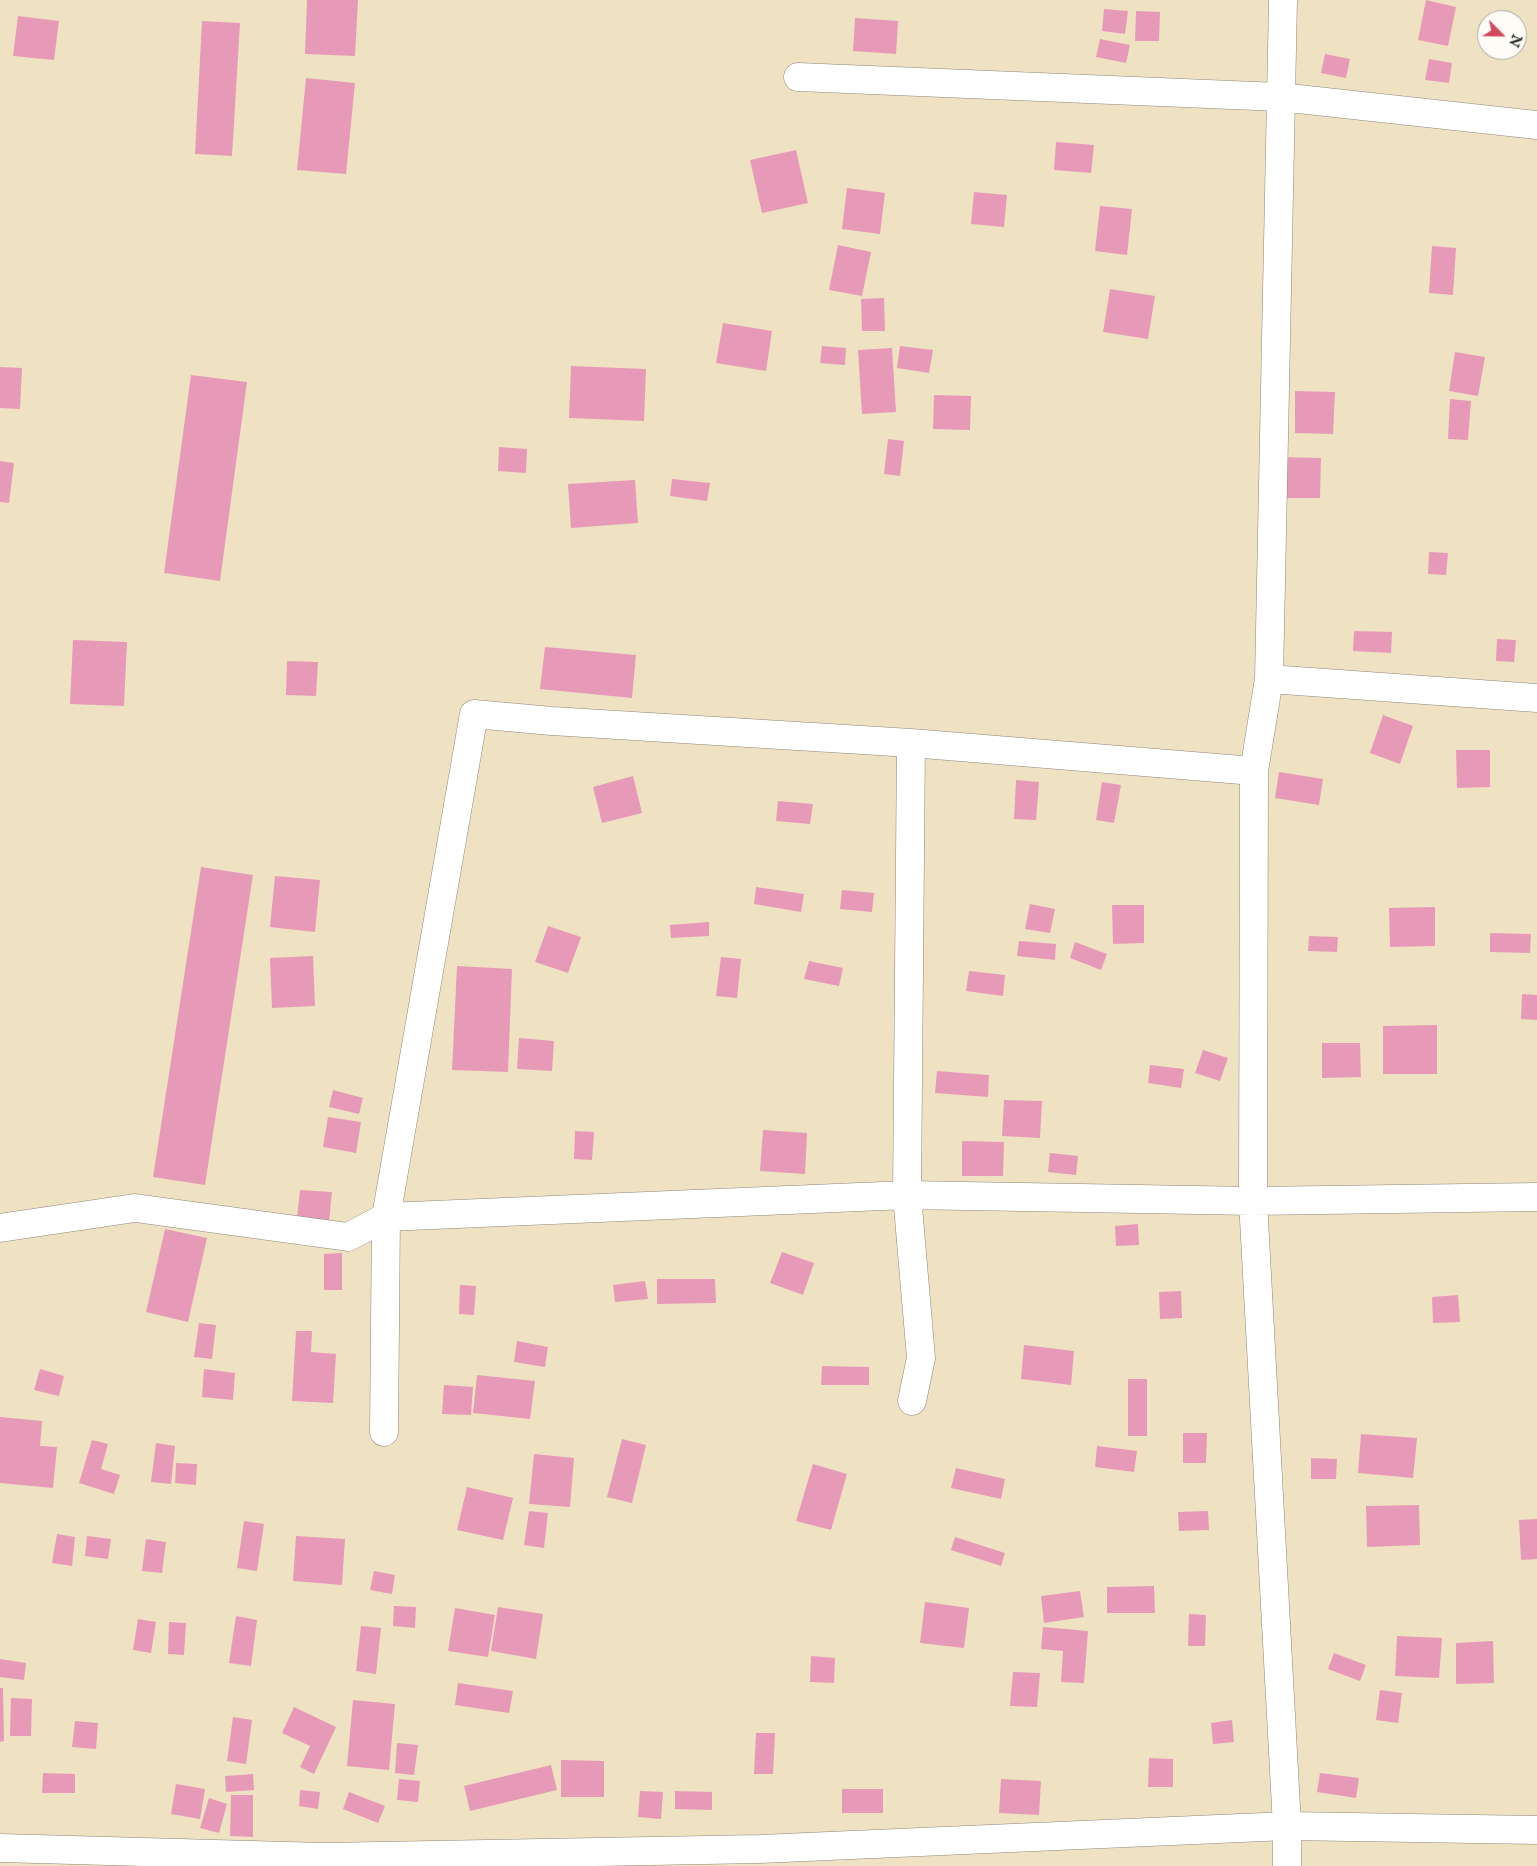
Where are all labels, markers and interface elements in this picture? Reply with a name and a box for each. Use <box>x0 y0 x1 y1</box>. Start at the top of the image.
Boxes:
north arrow <box>1477 10 1527 60</box>
text: N <box>1504 31 1526 50</box>

